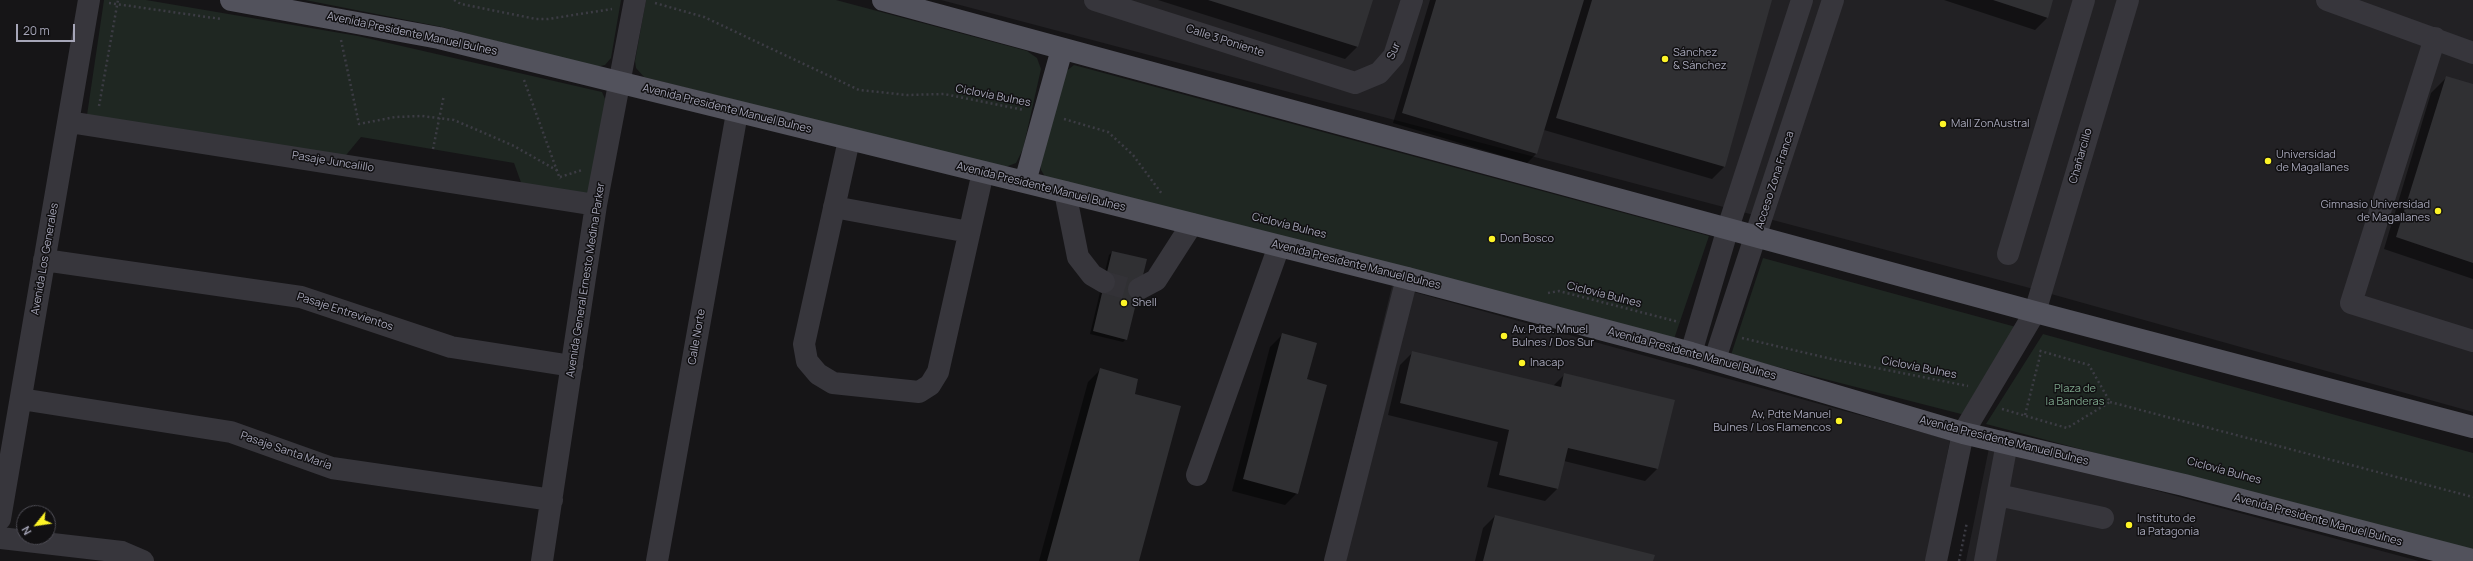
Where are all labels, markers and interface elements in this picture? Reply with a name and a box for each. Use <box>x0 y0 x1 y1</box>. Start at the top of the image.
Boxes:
street label: Avenida Presidente Manuel Bulnes <box>326 9 498 59</box>
scale bar <box>18 16 77 42</box>
text: 20 m <box>23 22 50 39</box>
street label: Calle 3 Poniente <box>1184 22 1266 60</box>
street label: Sur <box>1384 40 1404 62</box>
place label: Sánchez & Sánchez <box>1673 46 1727 72</box>
marker: Sánchez & Sánchez <box>1660 54 1670 64</box>
street label: Avenida Presidente Manuel Bulnes <box>641 82 813 136</box>
street label: Ciclovía Bulnes <box>954 82 1032 110</box>
place label: Mall ZonAustral <box>1951 117 2030 131</box>
marker: Mall ZonAustral <box>1938 119 1948 129</box>
street label: Chañarcillo <box>2067 127 2095 185</box>
street label: Acceso Zona Franca <box>1753 130 1797 230</box>
place label: Universidad de Magallanes <box>2276 148 2349 174</box>
street label: Pasaje Juncalillo <box>291 149 375 175</box>
marker: Universidad de Magallanes <box>2263 156 2273 166</box>
street label: Avenida Presidente Manuel Bulnes <box>955 160 1127 214</box>
street label: Avenida General Ernesto Medina Parker <box>564 182 608 378</box>
place label: Gimnasio Universidad de Magallanes <box>2321 198 2430 224</box>
street label: Avenida Los Generales <box>29 202 61 316</box>
marker: Gimnasio Universidad de Magallanes <box>2433 206 2443 216</box>
street label: Ciclovía Bulnes <box>1250 210 1328 242</box>
place label: Don Bosco <box>1500 232 1554 246</box>
marker: Don Bosco <box>1487 234 1497 244</box>
street label: Avenida Presidente Manuel Bulnes <box>1270 238 1442 292</box>
street label: Ciclovía Bulnes <box>1565 279 1643 311</box>
street label: Pasaje Entrevientos <box>295 290 395 334</box>
place label: Shell <box>1132 296 1157 310</box>
marker: Shell <box>1119 298 1129 308</box>
street label: Calle Norte <box>686 308 708 366</box>
place label: Av. Pdte. Mnuel Bulnes / Dos Sur <box>1512 323 1594 349</box>
street label: Avenida Presidente Manuel Bulnes <box>1606 325 1778 383</box>
marker: Av. Pdte. Mnuel Bulnes / Dos Sur <box>1499 331 1509 341</box>
street label: Ciclovía Bulnes <box>1880 354 1958 382</box>
place label: Inacap <box>1530 356 1564 370</box>
marker: Inacap <box>1517 358 1527 368</box>
park label: Plaza de la Banderas <box>2046 382 2104 408</box>
place label: Av, Pdte Manuel Bulnes / Los Flamencos <box>1713 408 1831 434</box>
street label: Avenida Presidente Manuel Bulnes <box>1918 414 2090 468</box>
marker: Av, Pdte Manuel Bulnes / Los Flamencos <box>1834 416 1844 426</box>
street label: Pasaje Santa María <box>239 429 333 473</box>
street label: Ciclovía Bulnes <box>2185 455 2263 487</box>
street label: Avenida Presidente Manuel Bulnes <box>2232 491 2404 549</box>
north arrow <box>16 505 56 545</box>
place label: Instituto de la Patagonia <box>2137 512 2199 538</box>
marker: Instituto de la Patagonia <box>2124 520 2134 530</box>
text: N <box>18 524 35 538</box>

